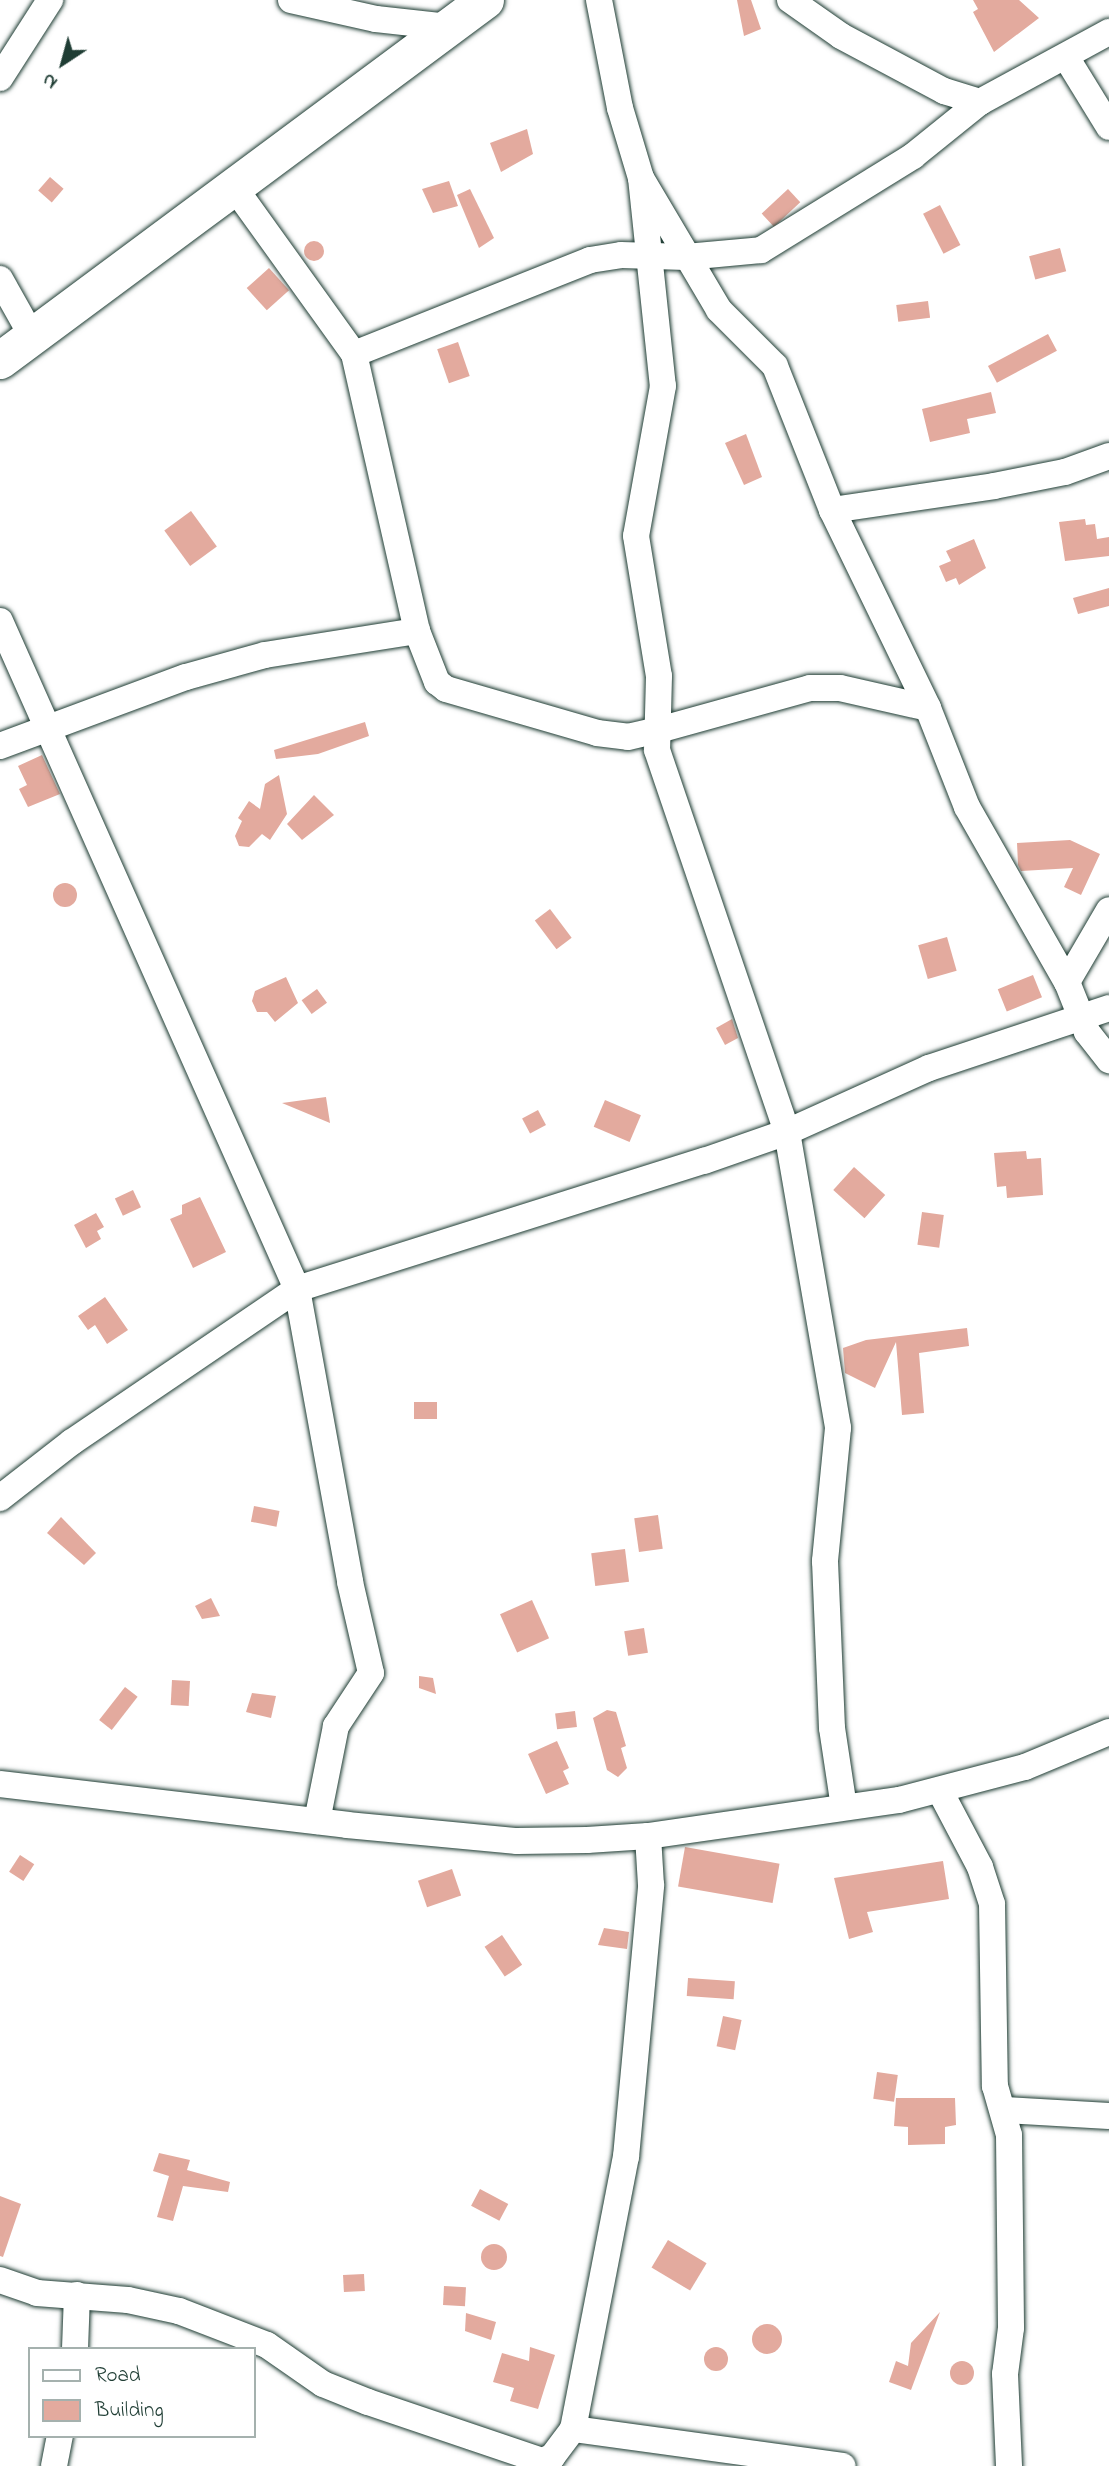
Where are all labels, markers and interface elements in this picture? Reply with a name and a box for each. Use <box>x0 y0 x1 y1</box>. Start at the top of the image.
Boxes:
north arrow <box>28 28 98 98</box>
text: N <box>37 66 63 95</box>
legend <box>28 2347 256 2438</box>
text: Road <box>95 2361 141 2391</box>
text: Building <box>95 2396 164 2426</box>

